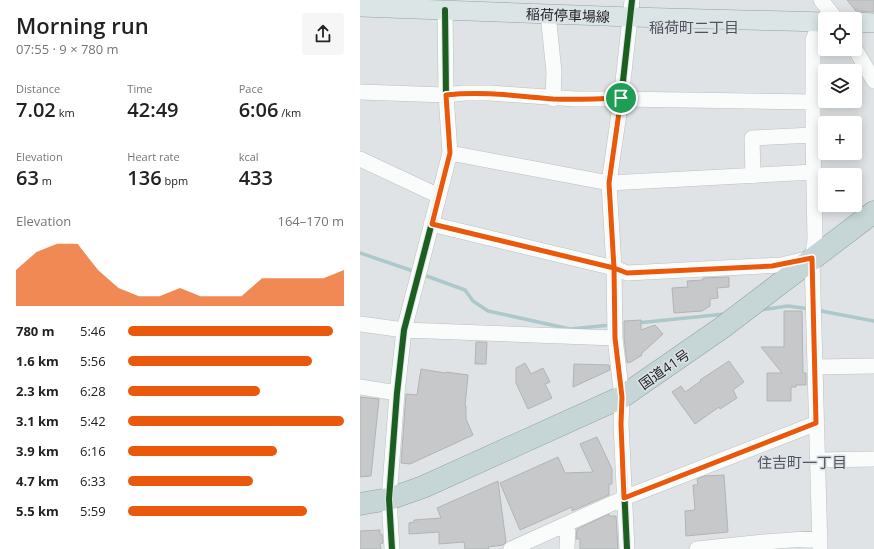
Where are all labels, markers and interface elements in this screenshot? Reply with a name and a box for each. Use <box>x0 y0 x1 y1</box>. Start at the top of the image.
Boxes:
street label: 稲荷停車場線 <box>526 4 610 26</box>
text: Morning run <box>16 10 149 40</box>
map controls <box>818 12 862 212</box>
button: locate <box>818 12 862 56</box>
button: share <box>302 13 344 55</box>
district label: 稲荷町二丁目 <box>649 17 739 37</box>
text: 07:55 · 9 × 780 m <box>16 40 119 58</box>
button: layers <box>818 64 862 108</box>
text: Distance <box>16 81 60 96</box>
text: Time <box>127 81 153 96</box>
text: Pace <box>239 81 263 96</box>
pin <box>604 81 638 115</box>
icon: arrive <box>610 87 632 109</box>
text: 7.02 <box>16 96 56 123</box>
text: 42:49 <box>127 96 179 123</box>
text: 6:06 <box>239 96 278 123</box>
text: km <box>56 105 75 120</box>
text: /km <box>278 105 301 120</box>
button: + <box>818 116 862 160</box>
text: Elevation <box>16 149 63 164</box>
text: Heart rate <box>127 149 180 164</box>
text: kcal <box>239 149 259 164</box>
text: 63 <box>16 164 39 191</box>
text: 136 <box>127 164 162 191</box>
text: 433 <box>239 164 273 191</box>
button: − <box>818 168 862 212</box>
text: m <box>39 173 52 188</box>
text: bpm <box>162 173 188 188</box>
text: Elevation <box>16 212 71 230</box>
text: 164–170 m <box>277 212 344 230</box>
text: 780 m <box>16 322 54 340</box>
text: 5:46 <box>80 322 106 340</box>
street label: 国道41号 <box>635 345 693 393</box>
text: 1.6 km <box>16 352 59 370</box>
text: 5:56 <box>80 352 106 370</box>
text: 2.3 km <box>16 382 59 400</box>
text: 6:28 <box>80 382 106 400</box>
text: 3.1 km <box>16 412 59 430</box>
text: 5:42 <box>80 412 106 430</box>
text: 3.9 km <box>16 442 59 460</box>
text: 6:16 <box>80 442 106 460</box>
district label: 住吉町一丁目 <box>757 452 847 472</box>
text: 4.7 km <box>16 472 59 490</box>
text: 6:33 <box>80 472 106 490</box>
text: 5.5 km <box>16 502 59 520</box>
text: 5:59 <box>80 502 106 520</box>

